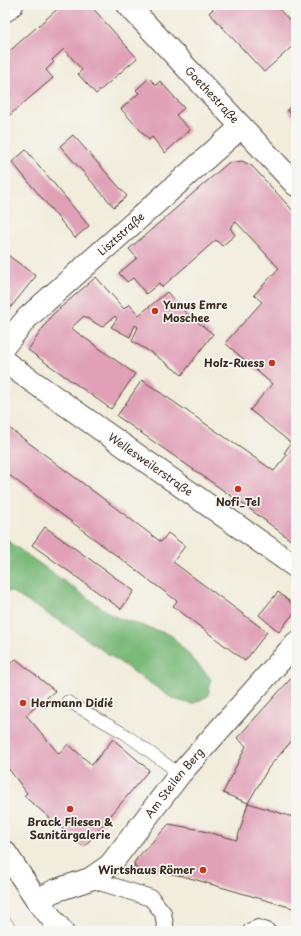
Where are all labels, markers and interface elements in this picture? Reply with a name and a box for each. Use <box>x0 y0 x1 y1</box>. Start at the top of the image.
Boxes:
street label: Goethestraße <box>181 62 243 127</box>
street label: Lisztstraße <box>93 208 148 259</box>
place label: Yunus Emre Moschee <box>163 296 228 326</box>
marker: Yunus Emre Moschee <box>150 306 160 316</box>
place label: Holz-Ruess <box>204 354 265 371</box>
marker: Holz-Ruess <box>267 358 277 368</box>
street label: Wellesweilerstraße <box>105 428 197 500</box>
marker: Nofi_Tel <box>233 484 243 494</box>
place label: Nofi_Tel <box>216 493 260 510</box>
place label: Hermann Didié <box>31 694 113 711</box>
marker: Hermann Didié <box>18 698 28 708</box>
street label: Am Steilen Berg <box>140 744 208 821</box>
marker: Brack Fliesen & Sanitärgalerie <box>65 804 75 814</box>
place label: Brack Fliesen & Sanitärgalerie <box>27 813 113 843</box>
place label: Wirtshaus Römer <box>98 861 195 878</box>
marker: Wirtshaus Römer <box>198 865 208 875</box>

